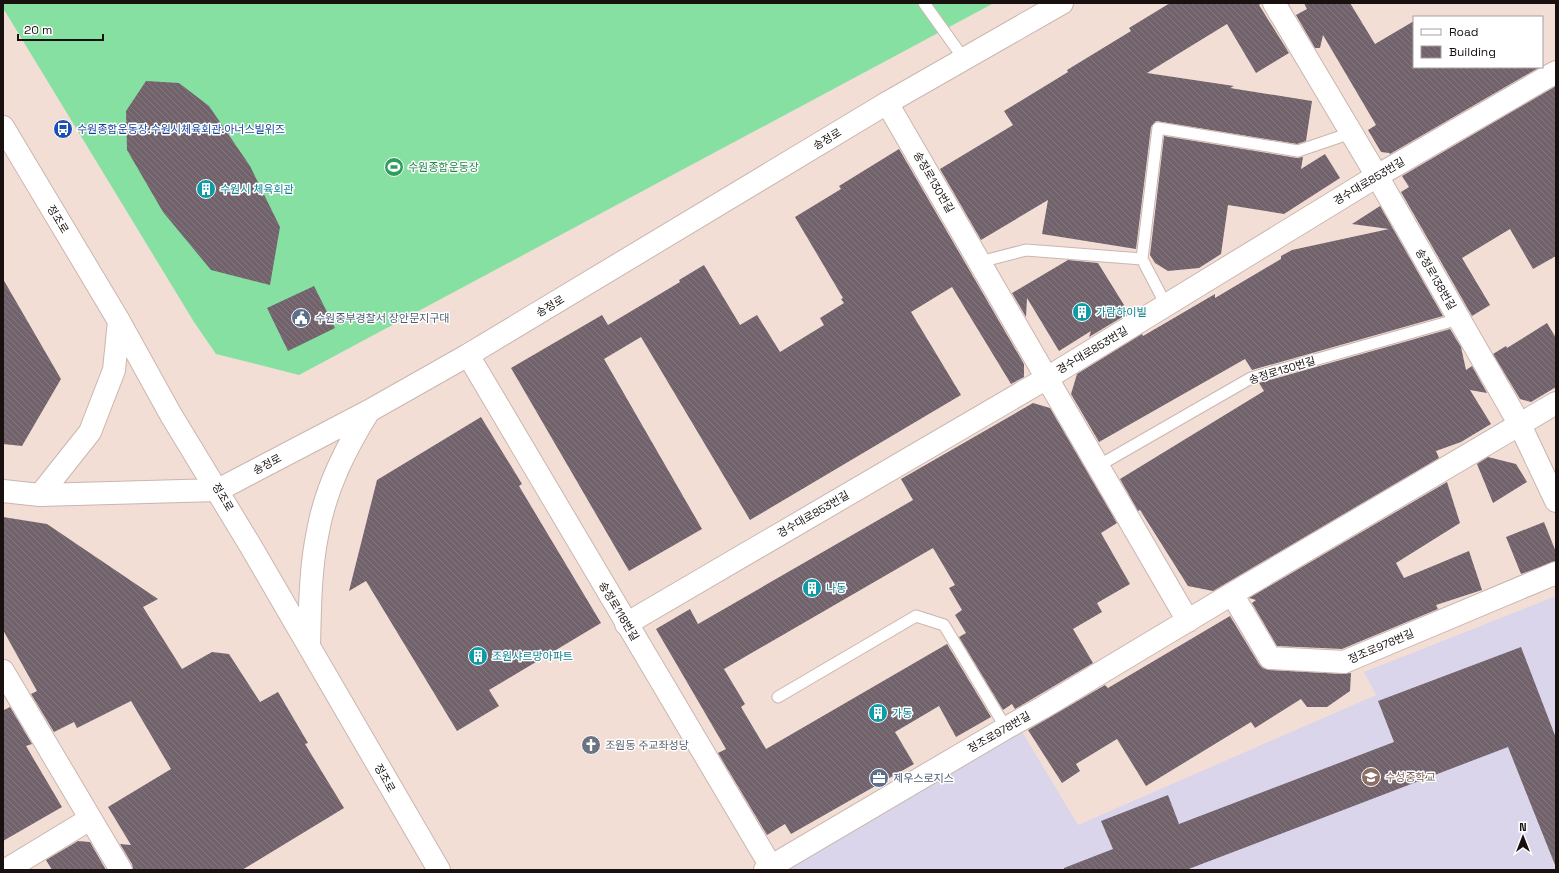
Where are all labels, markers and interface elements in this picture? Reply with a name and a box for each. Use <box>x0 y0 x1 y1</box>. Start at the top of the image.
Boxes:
scale bar <box>18 16 103 42</box>
legend <box>1413 16 1543 68</box>
text: 20 m <box>24 22 52 38</box>
text: Road <box>1449 24 1478 40</box>
text: Building <box>1449 44 1496 60</box>
bus stop icon: 수원종합운동장.수원시체육회관.아너스빌위즈 <box>52 118 74 140</box>
place label: 수원종합운동장.수원시체육회관.아너스빌위즈 <box>77 122 285 136</box>
street label: 송정로 <box>810 125 844 153</box>
street label: 송정로130번길 <box>911 149 957 215</box>
street label: 경수대로853번길 <box>1331 154 1407 208</box>
sports icon: 수원종합운동장 <box>383 156 405 178</box>
place label: 수원종합운동장 <box>408 160 479 174</box>
building icon: 수원시 체육회관 <box>195 178 217 200</box>
place label: 수원시 체육회관 <box>220 182 294 196</box>
street label: 정조로 <box>44 202 72 236</box>
street label: 송정로138번길 <box>1413 246 1459 312</box>
street label: 송정로 <box>533 292 567 320</box>
building icon: 가람하이빌 <box>1071 301 1093 323</box>
place label: 가람하이빌 <box>1096 305 1147 319</box>
public building icon: 수원중부경찰서 장안문지구대 <box>290 307 312 329</box>
place label: 수원중부경찰서 장안문지구대 <box>315 311 449 325</box>
street label: 경수대로853번길 <box>1054 323 1130 377</box>
street label: 송정로130번길 <box>1247 353 1317 387</box>
street label: 송정로 <box>250 451 284 477</box>
street label: 정조로 <box>209 480 237 514</box>
street label: 경수대로853번길 <box>775 488 851 540</box>
building icon: 나동 <box>801 577 823 599</box>
street label: 송정로118번길 <box>596 579 642 643</box>
place label: 나동 <box>826 581 846 595</box>
street label: 정조로978번길 <box>1346 626 1416 666</box>
building icon: 조원샤르망아파트 <box>467 645 489 667</box>
place label: 조원샤르망아파트 <box>492 649 573 663</box>
building icon: 가동 <box>867 702 889 724</box>
place label: 가동 <box>892 706 912 720</box>
street label: 정조로978번길 <box>965 708 1033 756</box>
church icon: 조원동 주교좌성당 <box>580 734 602 756</box>
place label: 조원동 주교좌성당 <box>605 738 689 752</box>
street label: 정조로 <box>371 761 399 795</box>
school or university icon: 수성중학교 <box>1360 766 1382 788</box>
office icon: 제우스로지스 <box>868 767 890 789</box>
place label: 수성중학교 <box>1385 770 1436 784</box>
place label: 제우스로지스 <box>893 771 954 785</box>
north arrow <box>1503 817 1543 857</box>
text: N <box>1519 820 1527 834</box>

